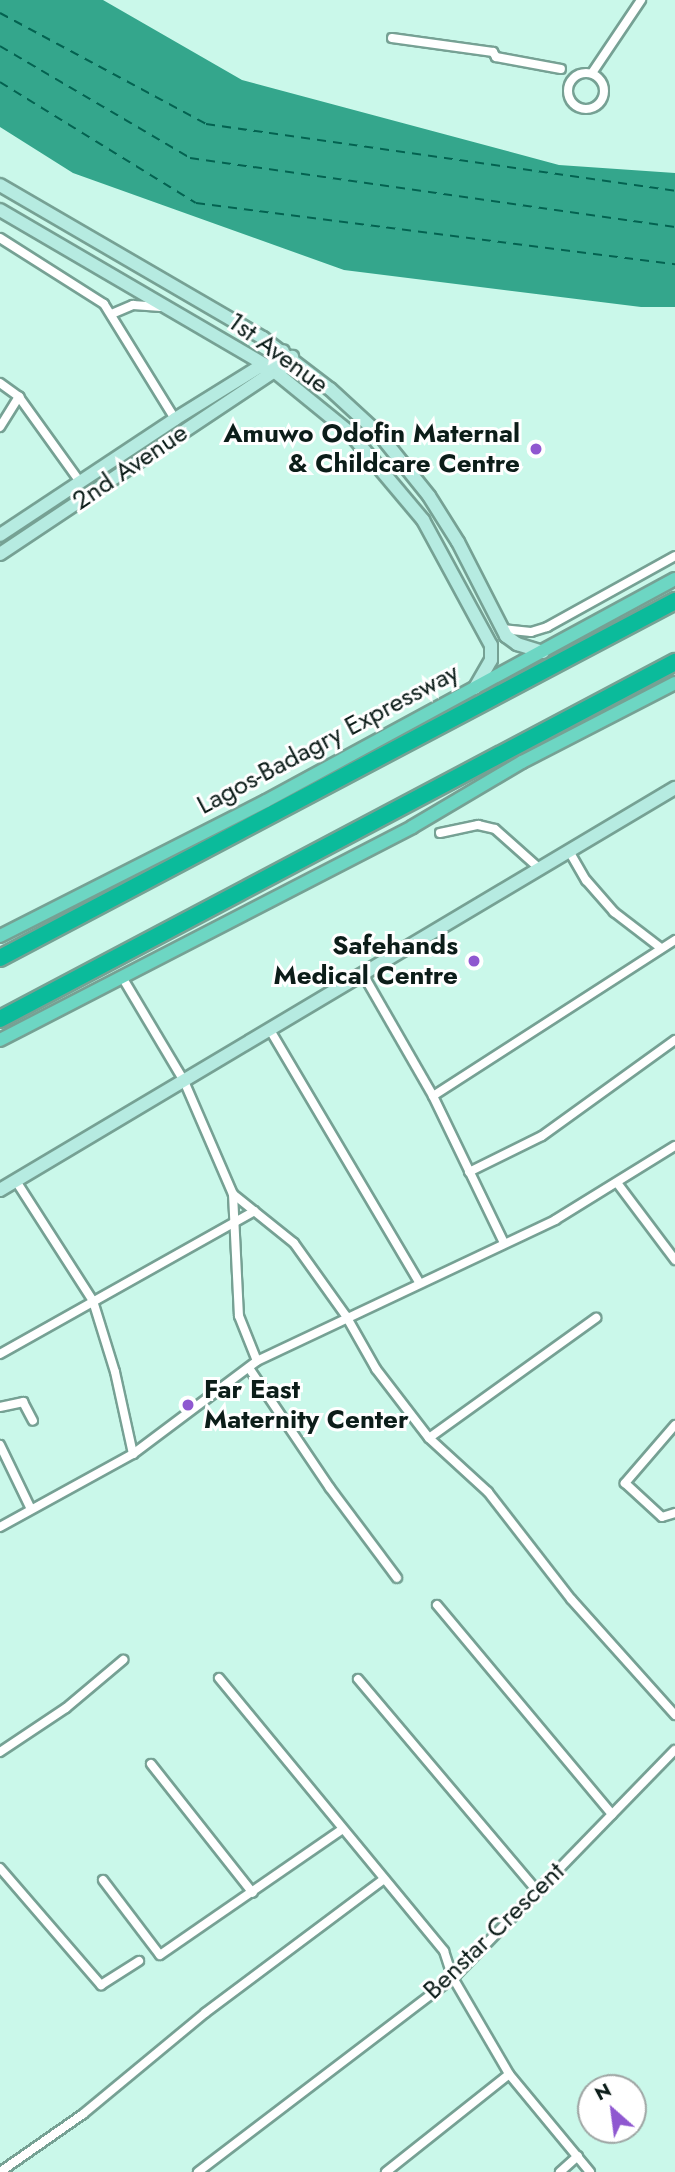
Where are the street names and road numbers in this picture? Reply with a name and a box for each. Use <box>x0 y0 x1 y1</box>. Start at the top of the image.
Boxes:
street label: 1st Avenue <box>221 306 335 400</box>
street label: 2nd Avenue <box>67 417 193 517</box>
street label: Lagos-Badagry Expressway <box>192 657 464 821</box>
street label: Benstar Crescent <box>417 1856 571 2006</box>

